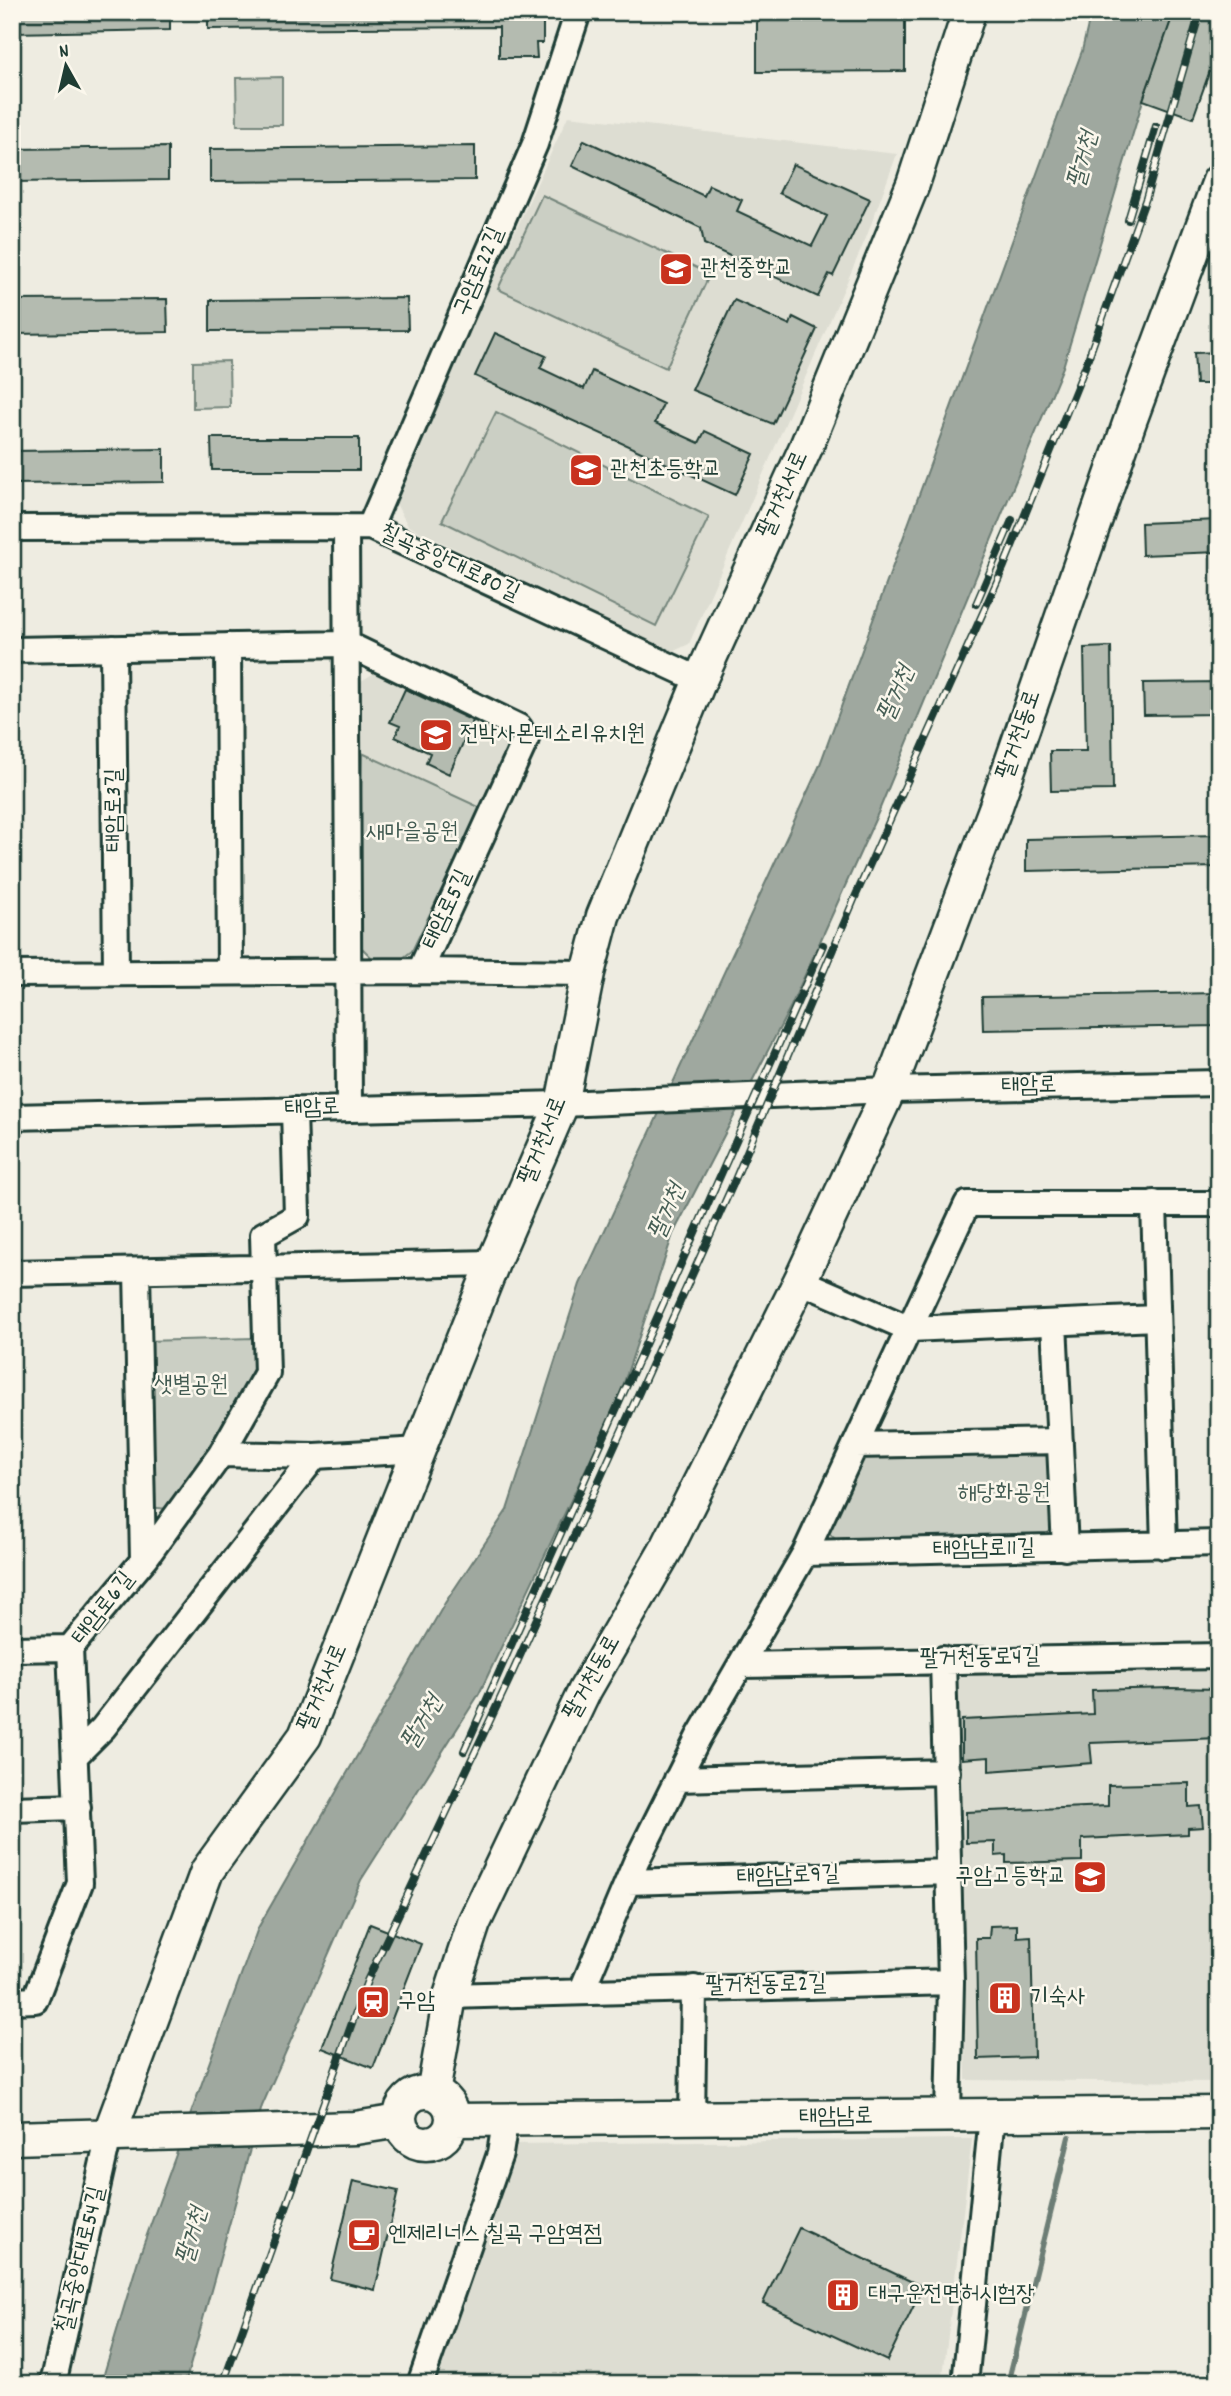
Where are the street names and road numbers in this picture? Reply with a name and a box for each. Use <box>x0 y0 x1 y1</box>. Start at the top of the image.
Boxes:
street label: 구암로22길 <box>446 222 514 322</box>
street label: 팔거천서로 <box>750 446 818 544</box>
street label: 칠곡중앙대로80길 <box>373 517 525 611</box>
street label: 팔거천동로 <box>989 686 1051 784</box>
street label: 태암로3길 <box>99 768 132 852</box>
street label: 태암로5길 <box>415 865 481 955</box>
street label: 태암로 <box>1001 1070 1057 1104</box>
street label: 태암로 <box>284 1092 340 1126</box>
street label: 팔거천서로 <box>511 1092 577 1190</box>
street label: 태암남로11길 <box>932 1533 1036 1567</box>
street label: 태암로6길 <box>65 1565 143 1653</box>
street label: 팔거천동로 <box>556 1630 630 1726</box>
street label: 팔거천서로 <box>291 1639 357 1737</box>
street label: 팔거천동로4길 <box>919 1641 1041 1677</box>
street label: 태암남로9길 <box>736 1859 840 1895</box>
street label: 팔거천동로2길 <box>705 1968 827 2004</box>
street label: 태암남로 <box>799 2101 873 2135</box>
street label: 칠곡중앙대로54길 <box>49 2183 115 2337</box>

